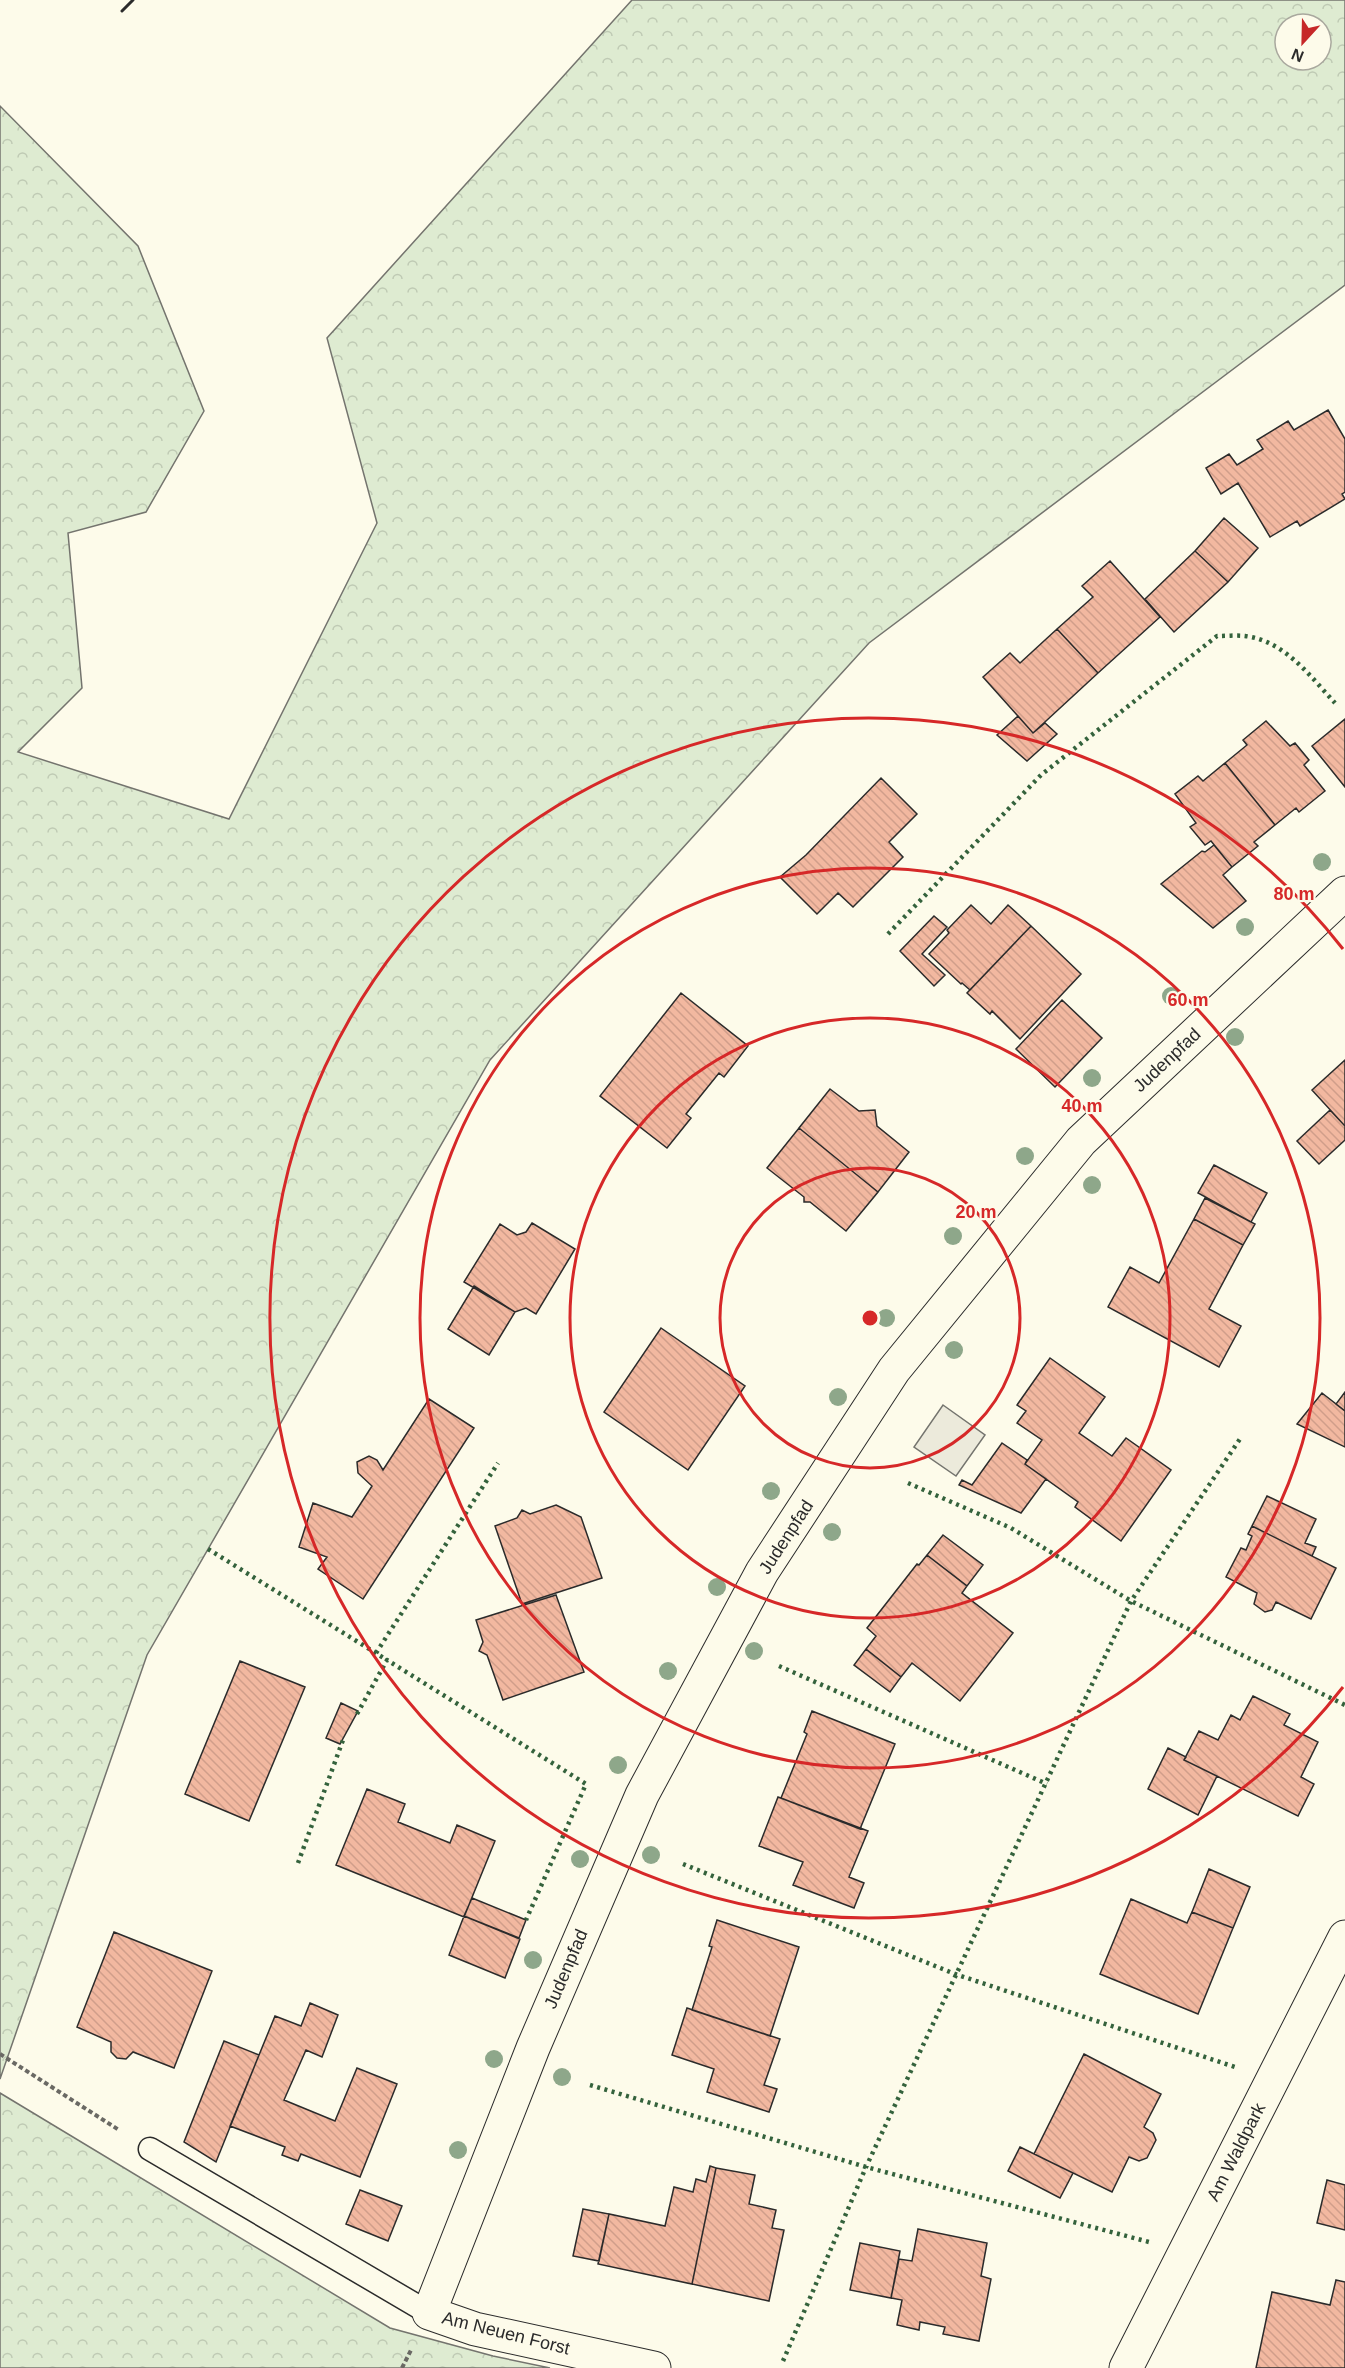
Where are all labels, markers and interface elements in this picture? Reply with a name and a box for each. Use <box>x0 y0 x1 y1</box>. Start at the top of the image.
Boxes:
north arrow <box>1273 12 1333 72</box>
text: N <box>1289 45 1306 65</box>
text: 80 m <box>1273 884 1315 904</box>
text: 60 m <box>1167 990 1209 1010</box>
street label: Judenpfad <box>1129 1024 1205 1096</box>
text: 40 m <box>1061 1096 1103 1116</box>
text: 20 m <box>955 1202 997 1222</box>
centre of rings <box>860 1308 880 1328</box>
street label: Judenpfad <box>755 1496 817 1578</box>
street label: Judenpfad <box>540 1926 592 2012</box>
street label: Am Waldpark <box>1203 2099 1270 2204</box>
street label: Am Neuen Forst <box>440 2307 572 2359</box>

